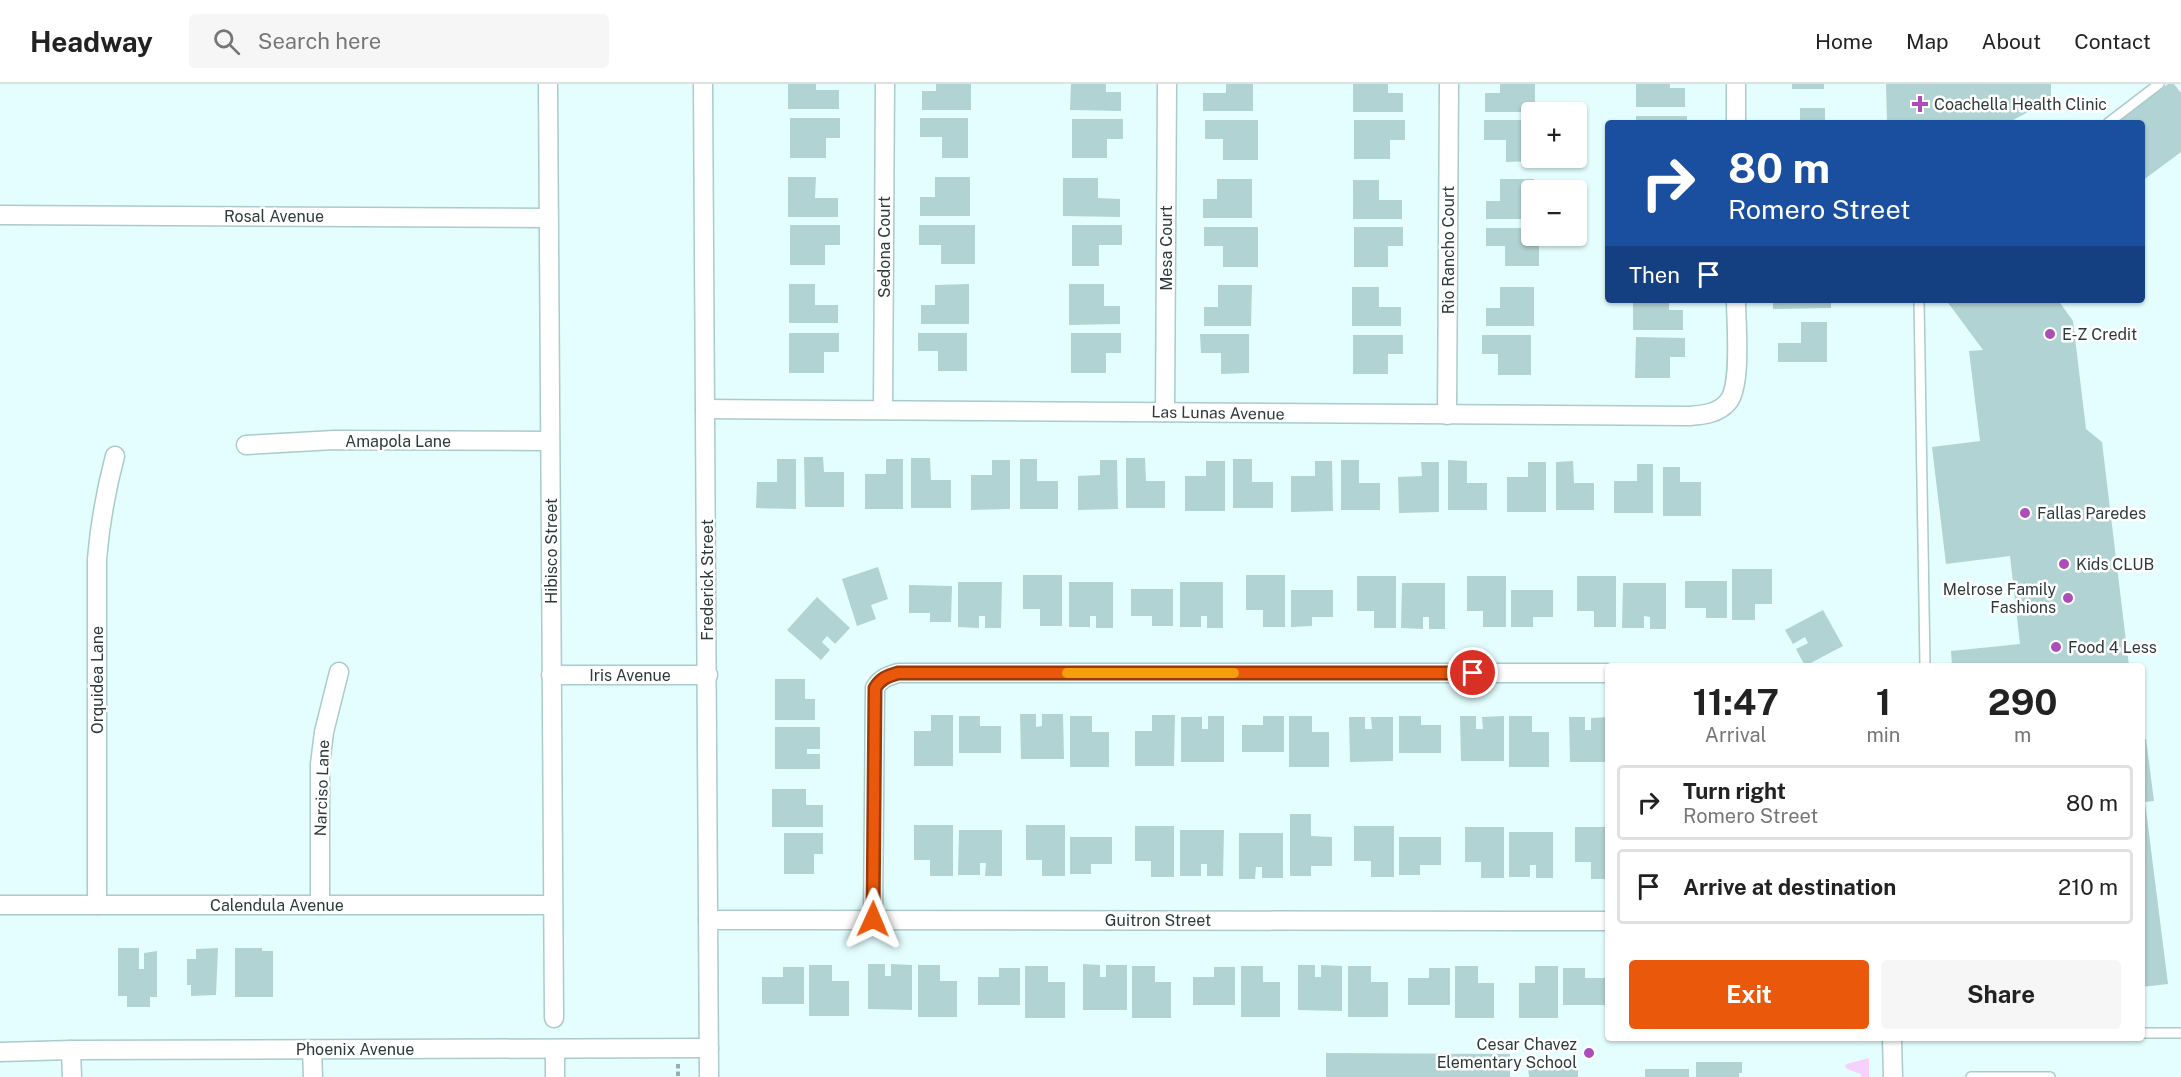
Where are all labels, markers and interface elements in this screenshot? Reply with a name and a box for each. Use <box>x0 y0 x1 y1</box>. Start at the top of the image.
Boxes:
search box <box>189 14 609 68</box>
text: Headway <box>30 25 153 58</box>
icon: search <box>210 25 243 58</box>
text: Search here <box>258 28 381 54</box>
text: Home <box>1815 29 1873 54</box>
text: Map <box>1906 29 1949 54</box>
text: About <box>1982 29 2041 54</box>
text: Contact <box>2074 29 2151 54</box>
marker: Coachella Health Clinic <box>1911 95 1929 113</box>
place label: Coachella Health Clinic <box>1934 95 2107 114</box>
map controls <box>1521 102 1587 246</box>
button: + <box>1521 102 1587 168</box>
text: 80 m <box>1728 143 1830 192</box>
icon: right <box>1629 144 1707 222</box>
button: − <box>1521 180 1587 246</box>
street label: Rio Rancho Court <box>1439 186 1458 314</box>
text: Romero Street <box>1728 193 1911 225</box>
street label: Sedona Court <box>875 196 894 298</box>
street label: Mesa Court <box>1157 205 1176 291</box>
street label: Rosal Avenue <box>224 207 324 226</box>
icon: arrive <box>1692 258 1725 291</box>
text: Then <box>1629 262 1680 288</box>
place label: E-Z Credit <box>2062 325 2137 344</box>
marker: E-Z Credit <box>2043 327 2057 341</box>
street label: Las Lunas Avenue <box>1151 402 1285 424</box>
street label: Amapola Lane <box>345 432 451 451</box>
street label: Hibisco Street <box>542 498 561 604</box>
place label: Fallas Paredes <box>2037 504 2146 523</box>
marker: Fallas Paredes <box>2018 506 2032 520</box>
street label: Frederick Street <box>698 519 717 641</box>
place label: Kids CLUB <box>2076 555 2154 574</box>
marker: Kids CLUB <box>2057 557 2071 571</box>
place label: Melrose Family Fashions <box>1943 580 2056 617</box>
marker: Melrose Family Fashions <box>2061 591 2075 605</box>
street label: Orquidea Lane <box>88 626 107 734</box>
place label: Food 4 Less <box>2068 638 2157 657</box>
marker: Food 4 Less <box>2049 640 2063 654</box>
pin <box>1447 647 1498 698</box>
icon: arrive <box>1456 656 1489 689</box>
street label: Iris Avenue <box>589 666 671 685</box>
text: 11:47 <box>1692 681 1779 723</box>
text: 1 <box>1876 681 1891 723</box>
text: 290 <box>1988 681 2058 723</box>
text: Arrival <box>1705 723 1767 747</box>
text: min <box>1866 723 1900 747</box>
text: m <box>2014 723 2031 747</box>
street label: Narciso Lane <box>311 739 333 837</box>
text: Turn right <box>1683 778 1786 804</box>
icon: right <box>1632 786 1665 819</box>
text: 80 m <box>2066 790 2118 816</box>
text: Romero Street <box>1683 804 1818 828</box>
icon: arrive <box>1632 870 1665 903</box>
text: Arrive at destination <box>1683 874 1896 900</box>
text: 210 m <box>2058 874 2118 900</box>
position arrow <box>841 887 905 951</box>
street label: Calendula Avenue <box>210 896 344 915</box>
street label: Guitron Street <box>1105 911 1211 930</box>
button: Exit <box>1629 960 1869 1029</box>
button: Share <box>1881 960 2121 1029</box>
place label: Cesar Chavez Elementary School <box>1437 1035 1577 1072</box>
street label: Phoenix Avenue <box>296 1040 414 1059</box>
marker: Cesar Chavez Elementary School <box>1582 1046 1596 1060</box>

